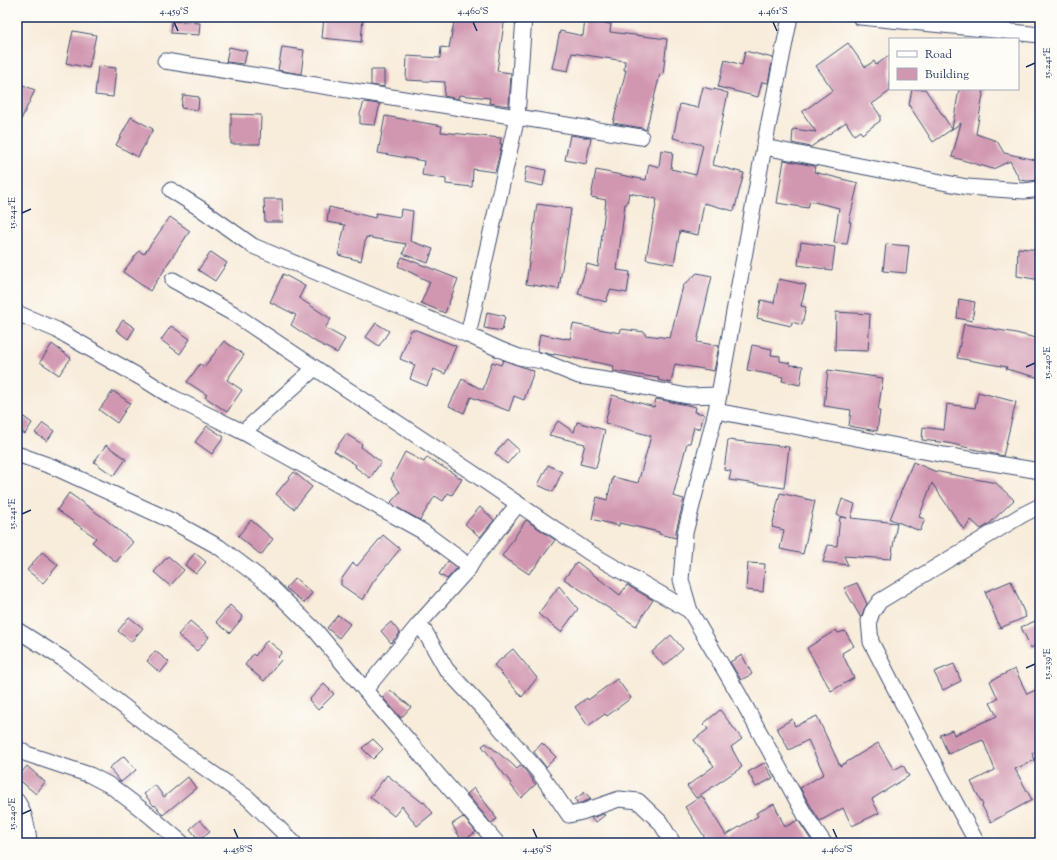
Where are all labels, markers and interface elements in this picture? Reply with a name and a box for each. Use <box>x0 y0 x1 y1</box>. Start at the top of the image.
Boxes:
text: 4.459°S <box>159 4 189 19</box>
text: 4.460°S <box>457 4 489 19</box>
text: 4.461°S <box>758 4 788 19</box>
legend <box>889 38 1019 90</box>
text: Road <box>925 46 952 64</box>
text: 15.241°E <box>1040 47 1055 79</box>
text: Building <box>925 66 969 84</box>
text: 15.242°E <box>5 197 20 229</box>
text: 15.240°E <box>1040 347 1055 379</box>
text: 15.241°E <box>5 498 20 530</box>
text: 15.239°E <box>1040 648 1055 680</box>
text: 15.240°E <box>5 798 20 830</box>
text: 4.458°S <box>223 842 253 857</box>
text: 4.459°S <box>522 842 552 857</box>
text: 4.460°S <box>821 842 853 857</box>

